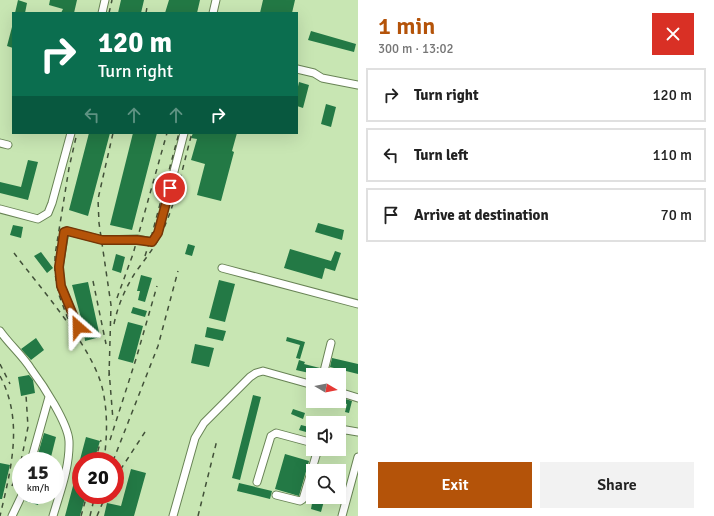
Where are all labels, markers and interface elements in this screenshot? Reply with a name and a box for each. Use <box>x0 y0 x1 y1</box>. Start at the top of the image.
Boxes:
text: 1 min <box>378 11 435 41</box>
button: close <box>652 13 694 55</box>
text: 120 m <box>98 26 172 60</box>
icon: right <box>32 28 84 80</box>
text: 300 m · 13:02 <box>378 41 454 57</box>
text: Turn right <box>98 60 173 82</box>
icon: right <box>380 84 402 106</box>
text: Turn right <box>414 86 479 104</box>
text: 120 m <box>652 86 692 104</box>
icon: left <box>81 104 103 126</box>
icon: ahead <box>123 104 145 126</box>
icon: ahead <box>165 104 187 126</box>
icon: right <box>207 104 229 126</box>
icon: left <box>380 144 402 166</box>
text: Turn left <box>414 146 468 164</box>
text: 110 m <box>652 146 692 164</box>
pin <box>153 171 187 205</box>
icon: arrive <box>159 177 181 199</box>
icon: arrive <box>380 204 402 226</box>
text: Arrive at destination <box>414 206 549 224</box>
text: 70 m <box>661 206 692 224</box>
position arrow <box>57 306 99 348</box>
north arrow <box>306 368 346 408</box>
map controls <box>306 368 346 504</box>
button: sound <box>306 416 346 456</box>
speed limit sign: 20 <box>72 452 124 504</box>
text: 15 <box>27 460 49 485</box>
button: Exit <box>378 462 532 508</box>
button: Share <box>540 462 694 508</box>
button: search <box>306 464 346 504</box>
text: km/h <box>27 482 49 494</box>

